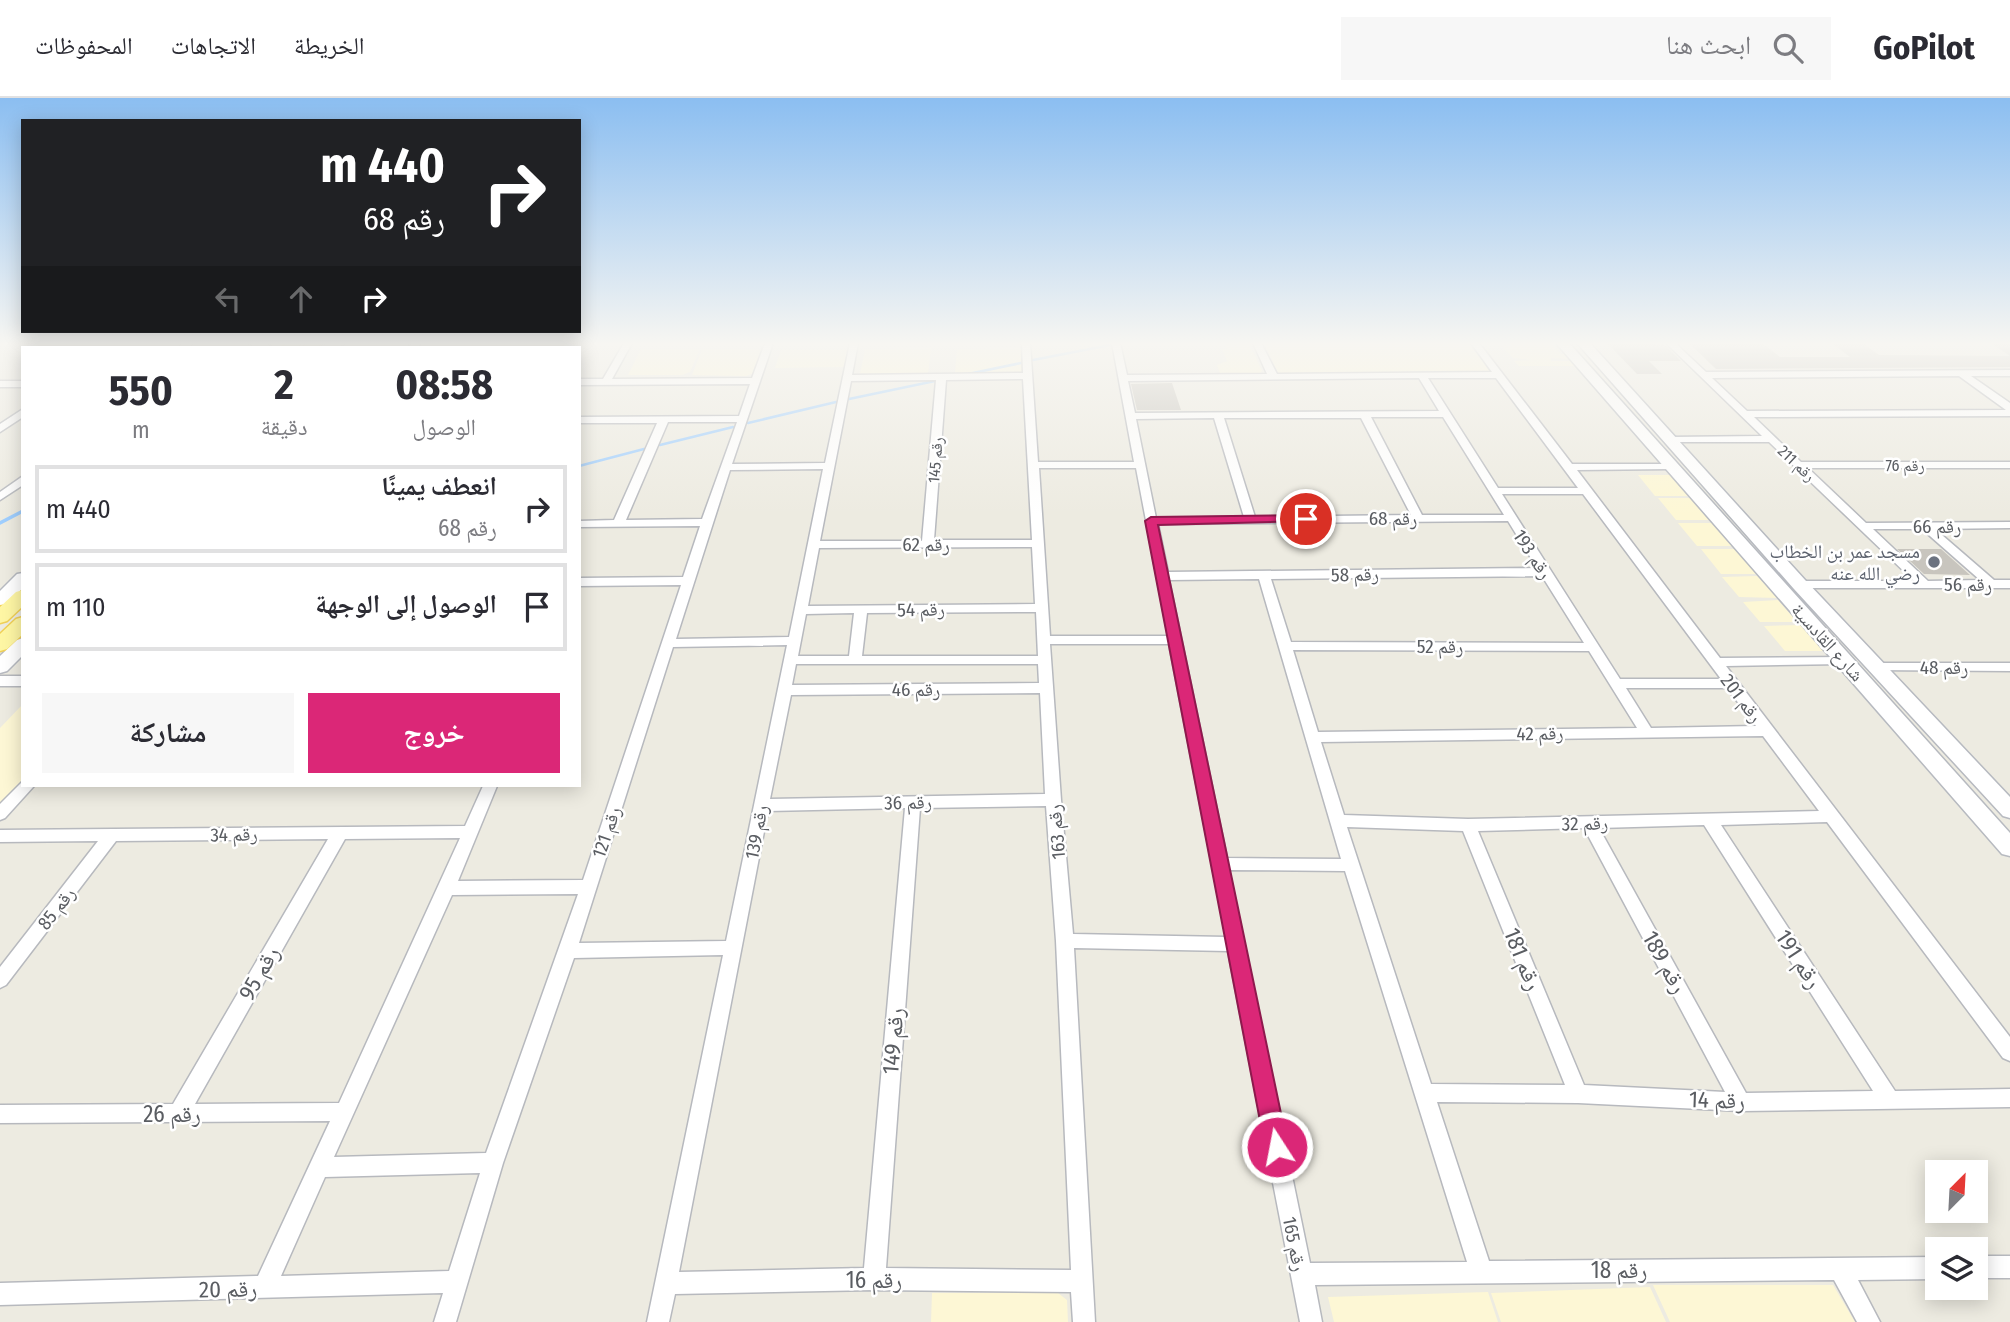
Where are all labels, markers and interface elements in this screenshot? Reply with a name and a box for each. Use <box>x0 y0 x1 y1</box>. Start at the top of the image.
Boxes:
search box <box>1341 17 1831 80</box>
text: GoPilot <box>1873 28 1975 68</box>
icon: search <box>1769 29 1807 67</box>
text: ابحث هنا <box>1666 30 1751 61</box>
text: المحفوظات <box>35 32 133 60</box>
text: الاتجاهات <box>171 32 256 60</box>
text: الخريطة <box>294 32 365 60</box>
text: 440 m <box>320 136 445 195</box>
icon: right <box>469 147 560 238</box>
text: رقم 68 <box>363 200 445 238</box>
icon: left <box>209 280 247 318</box>
icon: ahead <box>282 280 320 318</box>
icon: right <box>355 280 393 318</box>
text: 2 <box>274 360 294 410</box>
text: 08:58 <box>395 360 493 410</box>
text: 550 <box>109 366 173 416</box>
text: دقيقة <box>261 413 307 441</box>
text: الوصول <box>412 413 476 441</box>
text: m <box>132 416 150 444</box>
street label: رقم 145 <box>924 436 948 484</box>
street label: رقم 211 <box>1773 441 1819 486</box>
street label: رقم 76 <box>1885 456 1925 476</box>
text: انعطف يمينًا <box>381 471 497 502</box>
pin <box>1276 489 1336 549</box>
icon: right <box>518 490 556 528</box>
text: 440 m <box>46 494 111 525</box>
icon: arrive <box>1287 500 1325 538</box>
street label: رقم 68 <box>1369 507 1417 531</box>
text: رقم 68 <box>438 514 497 542</box>
street label: رقم 66 <box>1913 515 1961 539</box>
street label: رقم 193 <box>1507 525 1557 584</box>
street label: رقم 62 <box>902 533 950 557</box>
place label: مسجد عمر بن الخطاب رضي الله عنه <box>1770 540 1920 589</box>
marker: مسجد عمر بن الخطاب رضي الله عنه <box>1926 554 1942 570</box>
street label: رقم 58 <box>1331 563 1379 587</box>
street label: رقم 56 <box>1944 573 1992 597</box>
icon: arrive <box>518 588 556 626</box>
text: الوصول إلى الوجهة <box>315 589 497 620</box>
text: 110 m <box>46 592 106 623</box>
street label: رقم 54 <box>897 598 945 622</box>
street label: شارع القادسية <box>1787 599 1869 686</box>
street label: رقم 52 <box>1417 635 1463 659</box>
street label: رقم 48 <box>1920 656 1968 680</box>
street label: رقم 201 <box>1715 669 1767 728</box>
street label: رقم 46 <box>892 678 940 702</box>
button: مشاركة <box>42 693 294 773</box>
button: خروج <box>308 693 560 773</box>
street label: رقم 42 <box>1516 722 1564 746</box>
street label: رقم 36 <box>884 791 932 815</box>
street label: رقم 139 <box>740 803 774 861</box>
street label: رقم 163 <box>1043 803 1071 860</box>
street label: رقم 121 <box>587 804 627 861</box>
street label: رقم 32 <box>1562 812 1609 836</box>
street label: رقم 34 <box>210 823 258 847</box>
street label: رقم 85 <box>33 882 81 935</box>
street label: رقم 181 <box>1496 924 1548 995</box>
street label: رقم 191 <box>1768 924 1828 995</box>
street label: رقم 189 <box>1635 926 1694 999</box>
street label: رقم 95 <box>232 941 287 1006</box>
street label: رقم 149 <box>876 1006 912 1076</box>
street label: رقم 14 <box>1688 1085 1746 1117</box>
street label: رقم 26 <box>143 1100 201 1130</box>
position arrow <box>1240 1110 1314 1184</box>
north arrow <box>1925 1160 1988 1223</box>
map controls <box>1925 1160 1988 1300</box>
street label: رقم 165 <box>1277 1215 1311 1274</box>
button: layers <box>1925 1237 1988 1300</box>
street label: رقم 18 <box>1591 1256 1647 1286</box>
street label: رقم 16 <box>846 1266 902 1296</box>
street label: رقم 20 <box>199 1274 257 1306</box>

